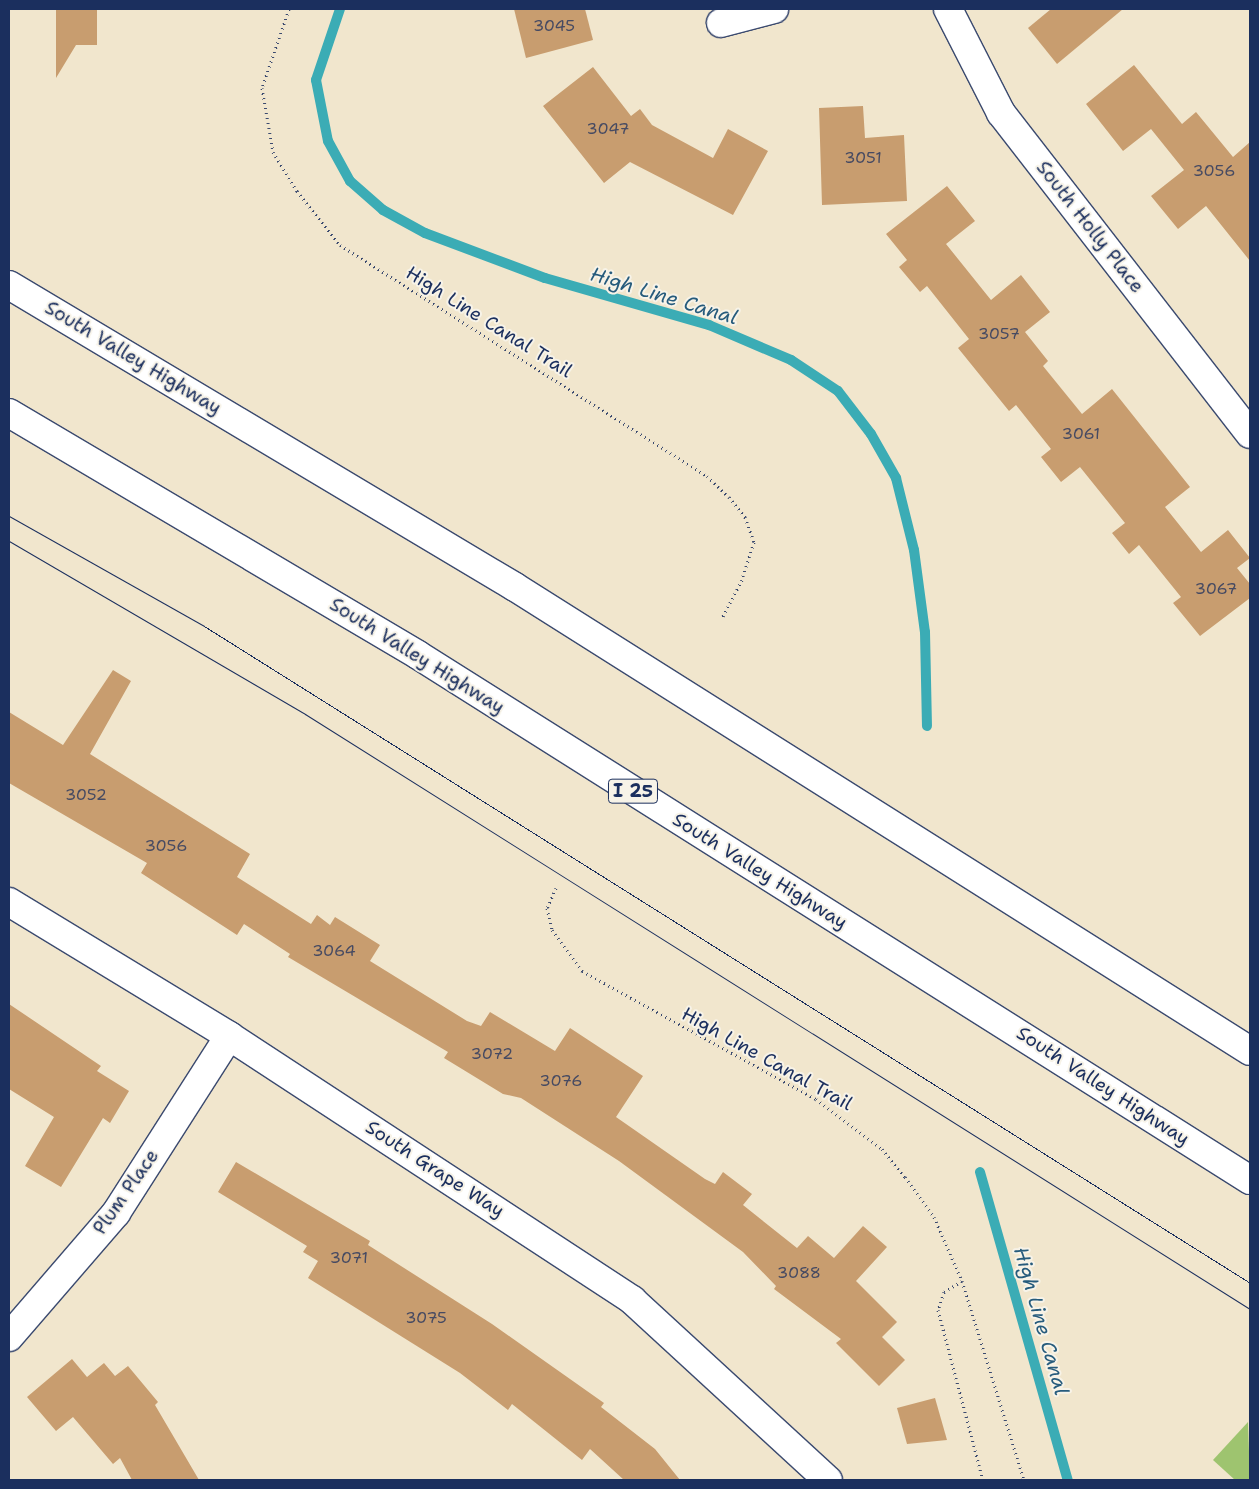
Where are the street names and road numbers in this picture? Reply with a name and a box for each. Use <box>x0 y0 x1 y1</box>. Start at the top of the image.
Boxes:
street label: South Holly Place <box>1031 157 1149 297</box>
street label: High Line Canal Trail <box>402 261 576 383</box>
street label: South Valley Highway <box>41 296 225 420</box>
street label: South Valley Highway <box>325 593 509 719</box>
road number: I 25 <box>607 776 659 806</box>
street label: South Valley Highway <box>668 808 852 934</box>
street label: High Line Canal Trail <box>678 1003 856 1115</box>
street label: South Valley Highway <box>1012 1022 1194 1150</box>
street label: South Grape Way <box>361 1116 509 1222</box>
street label: Plum Place <box>88 1145 164 1239</box>

